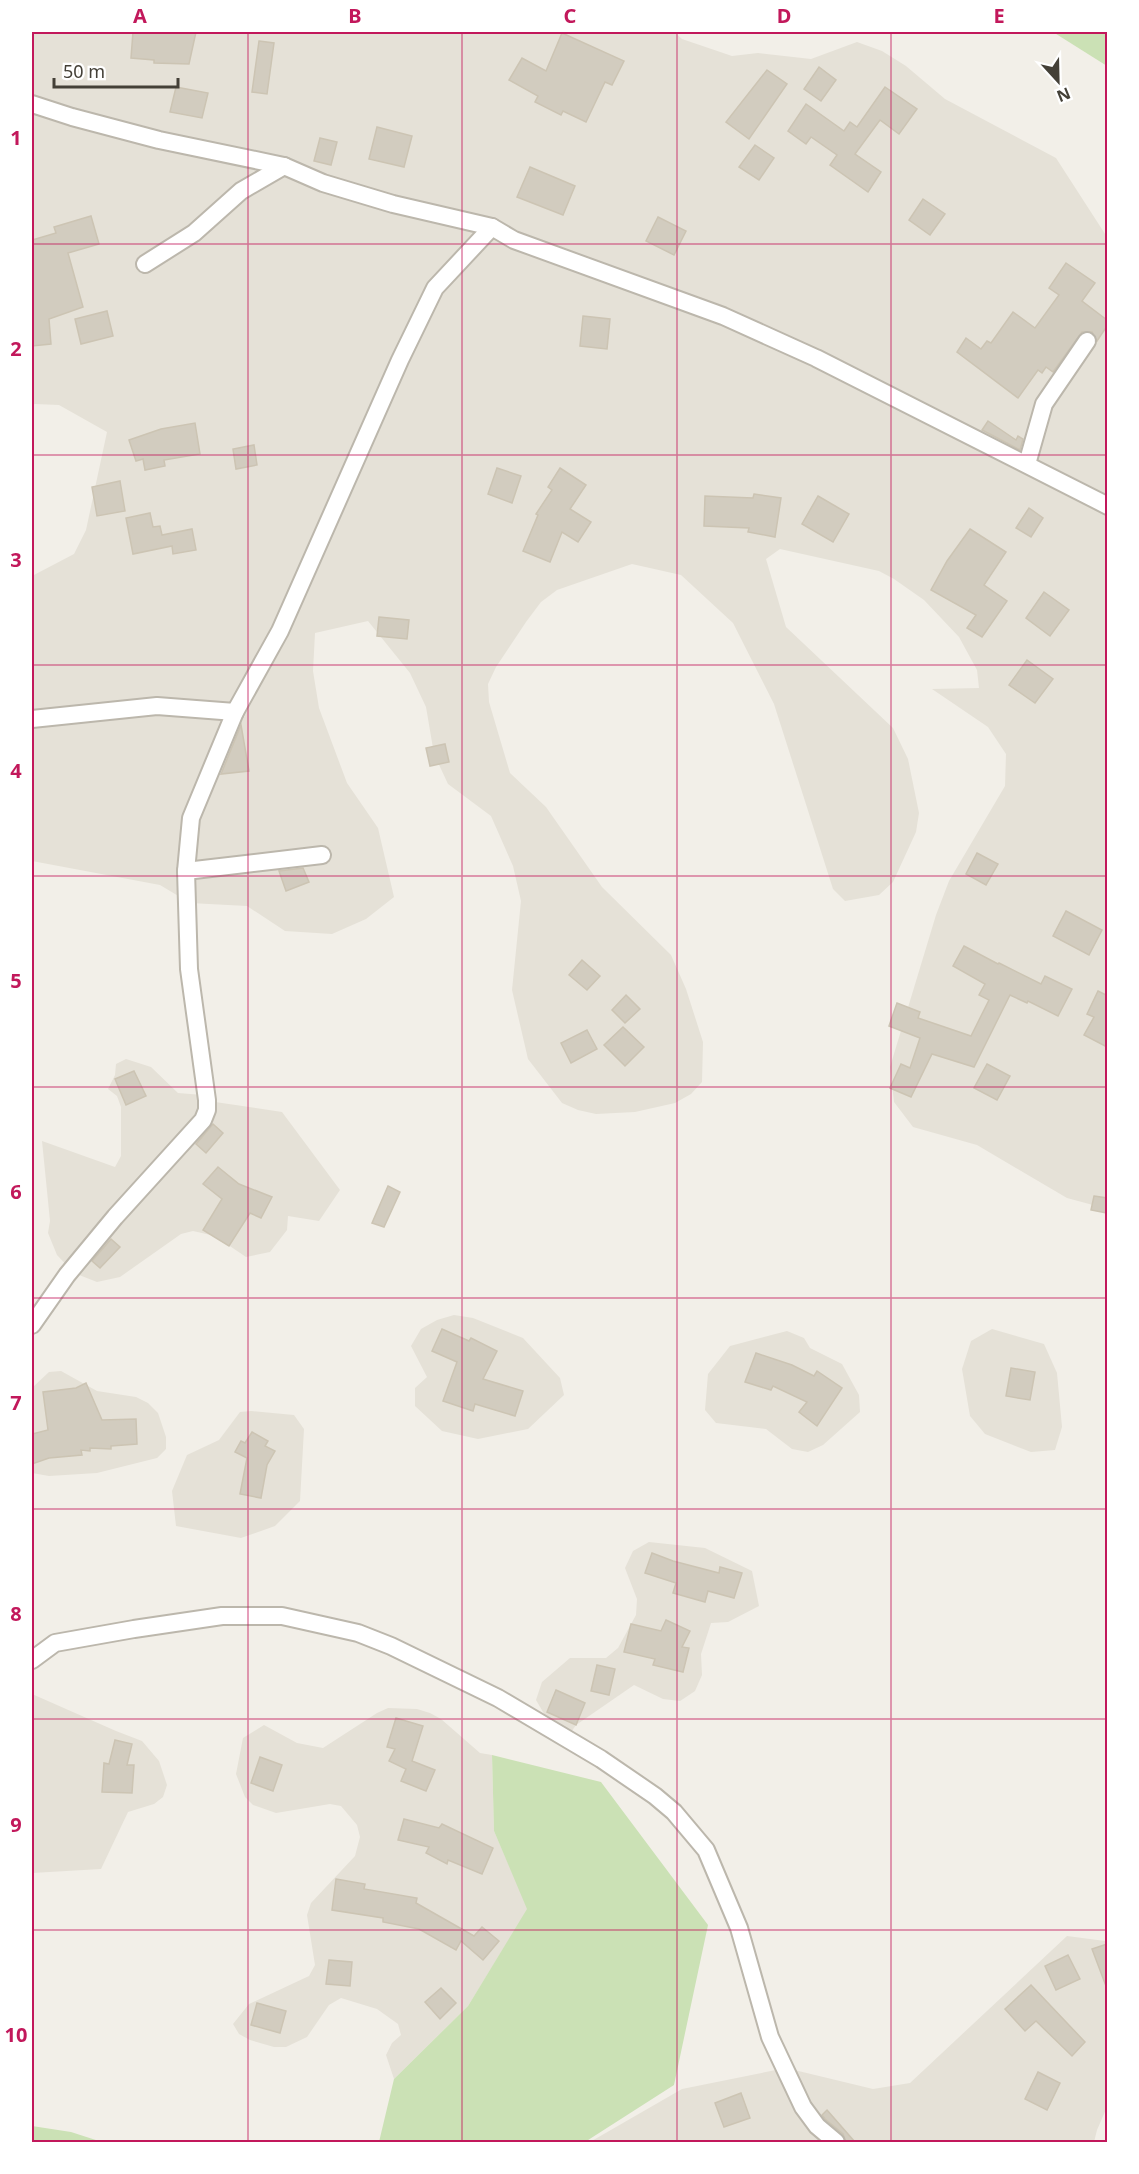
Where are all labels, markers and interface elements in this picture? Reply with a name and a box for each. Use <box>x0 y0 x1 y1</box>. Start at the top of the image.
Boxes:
text: A <box>133 2 147 29</box>
text: B <box>348 2 362 29</box>
text: C <box>564 2 577 29</box>
text: D <box>777 2 791 29</box>
text: E <box>993 2 1005 29</box>
scale bar <box>54 51 178 89</box>
north arrow <box>1028 51 1088 111</box>
text: 50 m <box>63 59 105 83</box>
text: N <box>1053 82 1074 108</box>
text: 1 <box>10 124 22 151</box>
text: 2 <box>10 335 22 362</box>
text: 3 <box>10 546 22 573</box>
text: 4 <box>10 757 22 784</box>
text: 5 <box>10 967 22 994</box>
text: 6 <box>10 1178 22 1205</box>
text: 7 <box>10 1389 22 1416</box>
text: 8 <box>10 1600 22 1627</box>
text: 9 <box>10 1811 22 1838</box>
text: 10 <box>5 2021 27 2048</box>

